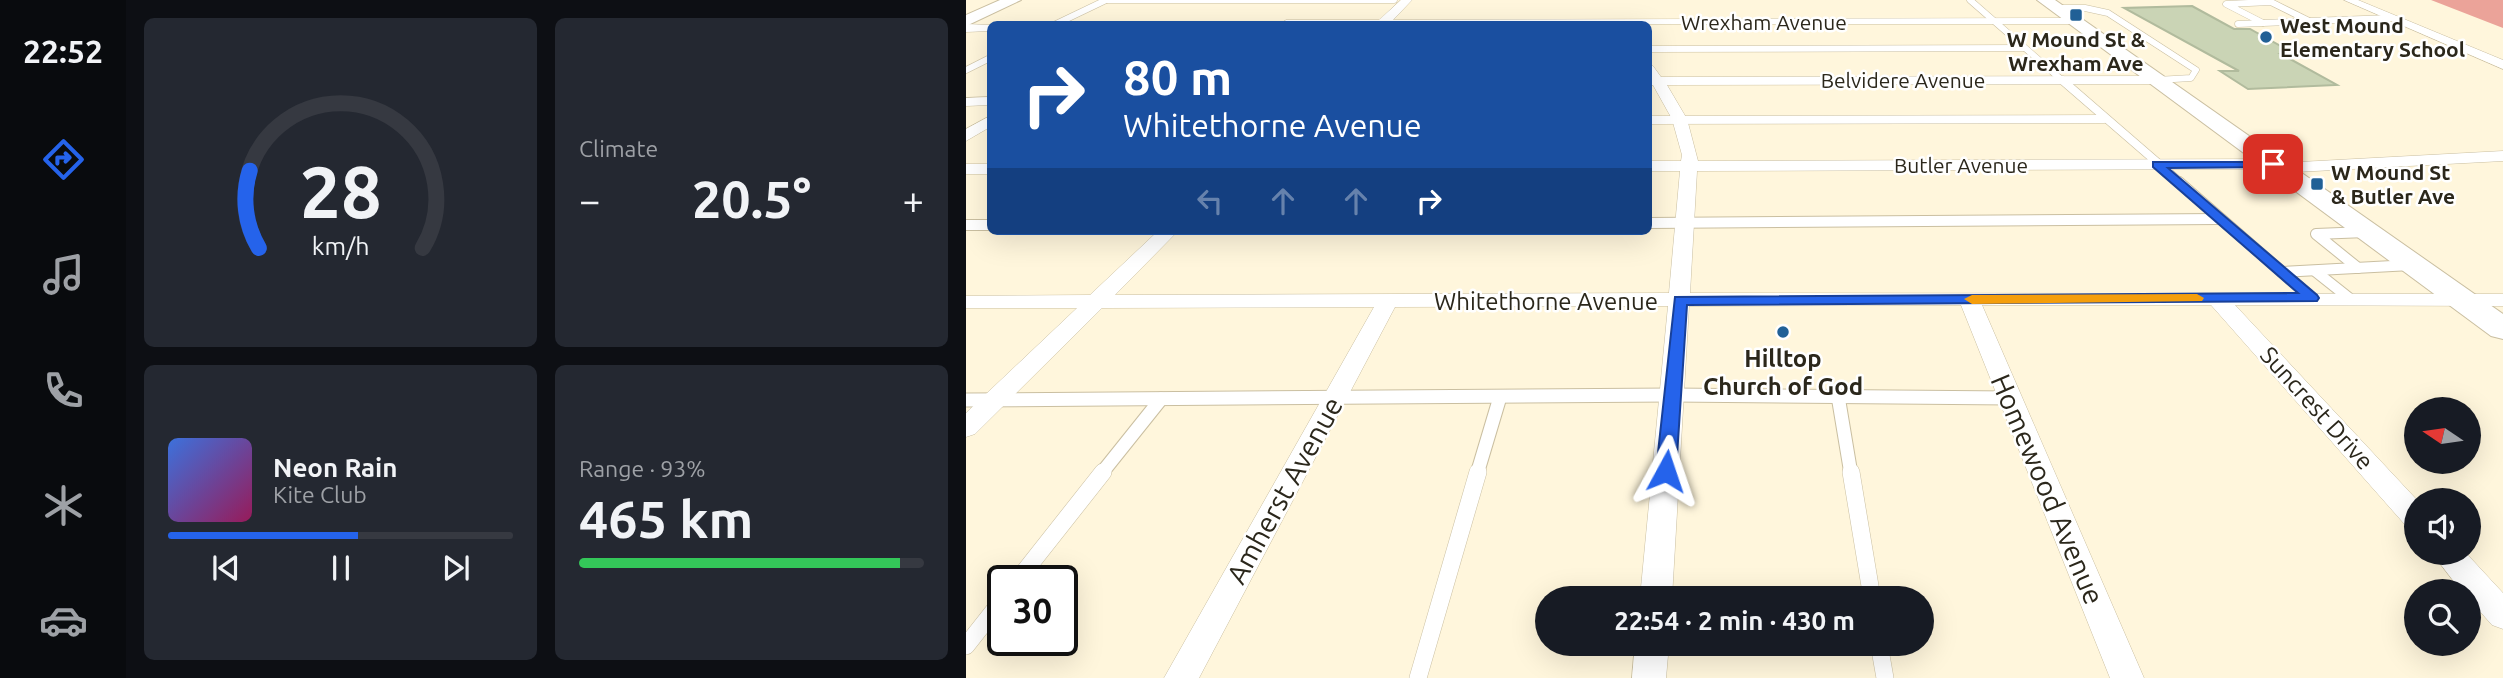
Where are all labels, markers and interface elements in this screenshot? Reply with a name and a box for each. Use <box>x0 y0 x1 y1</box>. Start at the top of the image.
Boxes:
marker: W Mound St & Wrexham Ave <box>2068 7 2084 23</box>
street label: Wrexham Avenue <box>1681 10 1847 34</box>
place label: West Mound Elementary School <box>2280 13 2465 61</box>
place label: W Mound St & Wrexham Ave <box>2007 27 2146 75</box>
marker: West Mound Elementary School <box>2258 29 2274 45</box>
text: 22:52 <box>23 33 103 69</box>
icon: right <box>1008 49 1099 140</box>
text: 80 m <box>1123 49 1232 104</box>
street label: Belvidere Avenue <box>1821 68 1985 92</box>
text: Whitethorne Avenue <box>1123 107 1422 143</box>
pin <box>2243 134 2303 194</box>
icon: directions <box>39 135 88 184</box>
text: Climate <box>579 136 658 161</box>
icon: arrive <box>2254 145 2292 183</box>
text: 28 <box>299 151 382 233</box>
street label: Butler Avenue <box>1894 153 2028 177</box>
place label: W Mound St & Butler Ave <box>2331 160 2455 208</box>
text: 20.5° <box>692 170 811 228</box>
marker: W Mound St & Butler Ave <box>2309 176 2325 192</box>
text: − <box>579 179 600 221</box>
text: + <box>903 179 924 221</box>
icon: left <box>1191 182 1229 220</box>
icon: ahead <box>1264 182 1302 220</box>
icon: ahead <box>1337 182 1375 220</box>
icon: right <box>1410 182 1448 220</box>
text: km/h <box>312 232 369 260</box>
icon: music <box>39 250 88 299</box>
street label: Whitethorne Avenue <box>1434 288 1658 315</box>
marker: Hilltop Church of God <box>1775 324 1791 340</box>
street label: Suncrest Drive <box>2255 341 2379 475</box>
place label: Hilltop Church of God <box>1703 345 1863 400</box>
icon: phone <box>39 366 88 415</box>
street label: Homewood Avenue <box>1985 369 2111 609</box>
street label: Amherst Avenue <box>1220 391 1348 589</box>
north arrow <box>2404 397 2482 474</box>
map controls <box>2404 397 2481 656</box>
position arrow <box>1629 434 1703 508</box>
text: Neon Rain <box>273 453 398 482</box>
text: Range · 93% <box>579 456 706 481</box>
icon: climate <box>39 481 88 530</box>
text: Kite Club <box>273 482 367 507</box>
button: sound <box>2404 488 2481 565</box>
text: 465 km <box>579 490 753 548</box>
icon: previous <box>207 549 245 587</box>
icon: pause <box>322 549 360 587</box>
icon: next <box>437 549 475 587</box>
speed limit sign: 30 <box>987 565 1078 656</box>
button: search <box>2404 579 2481 656</box>
icon: car <box>39 596 88 645</box>
text: 22:54 · 2 min · 430 m <box>1614 606 1855 635</box>

